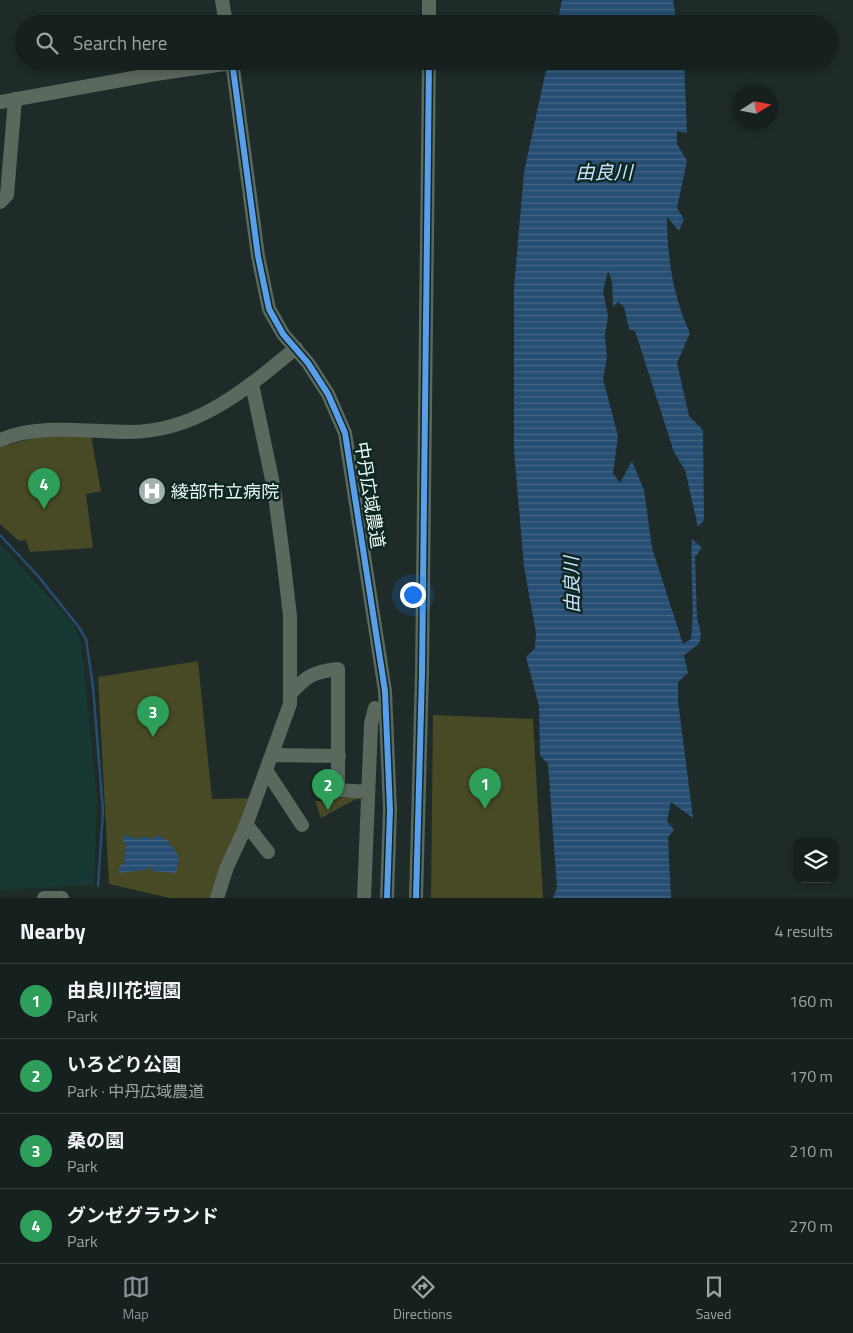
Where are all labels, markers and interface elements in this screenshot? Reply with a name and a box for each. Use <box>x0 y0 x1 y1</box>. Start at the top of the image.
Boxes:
search box <box>15 15 838 70</box>
text: Search here <box>73 28 167 57</box>
icon: search <box>33 29 61 57</box>
north arrow <box>733 85 778 130</box>
water label: 由良川 <box>575 157 634 186</box>
street label: 中丹広域農道 <box>348 440 392 550</box>
pin: 4 <box>28 468 60 509</box>
hospital icon: 綾部市立病院 <box>137 476 167 506</box>
place label: 綾部市立病院 <box>171 478 279 505</box>
water label: 由良川 <box>556 554 586 614</box>
your location <box>400 582 426 608</box>
pin: 3 <box>137 696 169 737</box>
pin: 1 <box>469 768 501 809</box>
pin: 2 <box>312 769 344 810</box>
map controls <box>793 838 838 883</box>
button: layers <box>793 838 838 883</box>
text: Nearby <box>20 915 85 947</box>
text: 4 results <box>774 919 833 943</box>
text: 由良川花壇園 <box>67 975 181 1004</box>
text: 1 <box>32 989 40 1013</box>
text: 160 m <box>789 989 833 1013</box>
text: Park <box>67 1004 98 1028</box>
text: いろどり公園 <box>67 1049 181 1078</box>
text: 2 <box>32 1064 40 1088</box>
text: 170 m <box>789 1064 833 1088</box>
text: Park · 中丹広域農道 <box>67 1079 204 1103</box>
text: 桑の園 <box>67 1125 124 1154</box>
text: 3 <box>32 1139 40 1163</box>
text: 210 m <box>789 1139 833 1163</box>
text: Park <box>67 1154 98 1178</box>
text: グンゼグラウンド <box>67 1200 219 1229</box>
text: 4 <box>32 1214 40 1238</box>
text: 270 m <box>789 1214 833 1238</box>
text: Park <box>67 1229 98 1253</box>
tab: Map <box>122 1273 150 1324</box>
tab: Directions <box>393 1273 452 1324</box>
tab: Saved <box>696 1273 731 1324</box>

